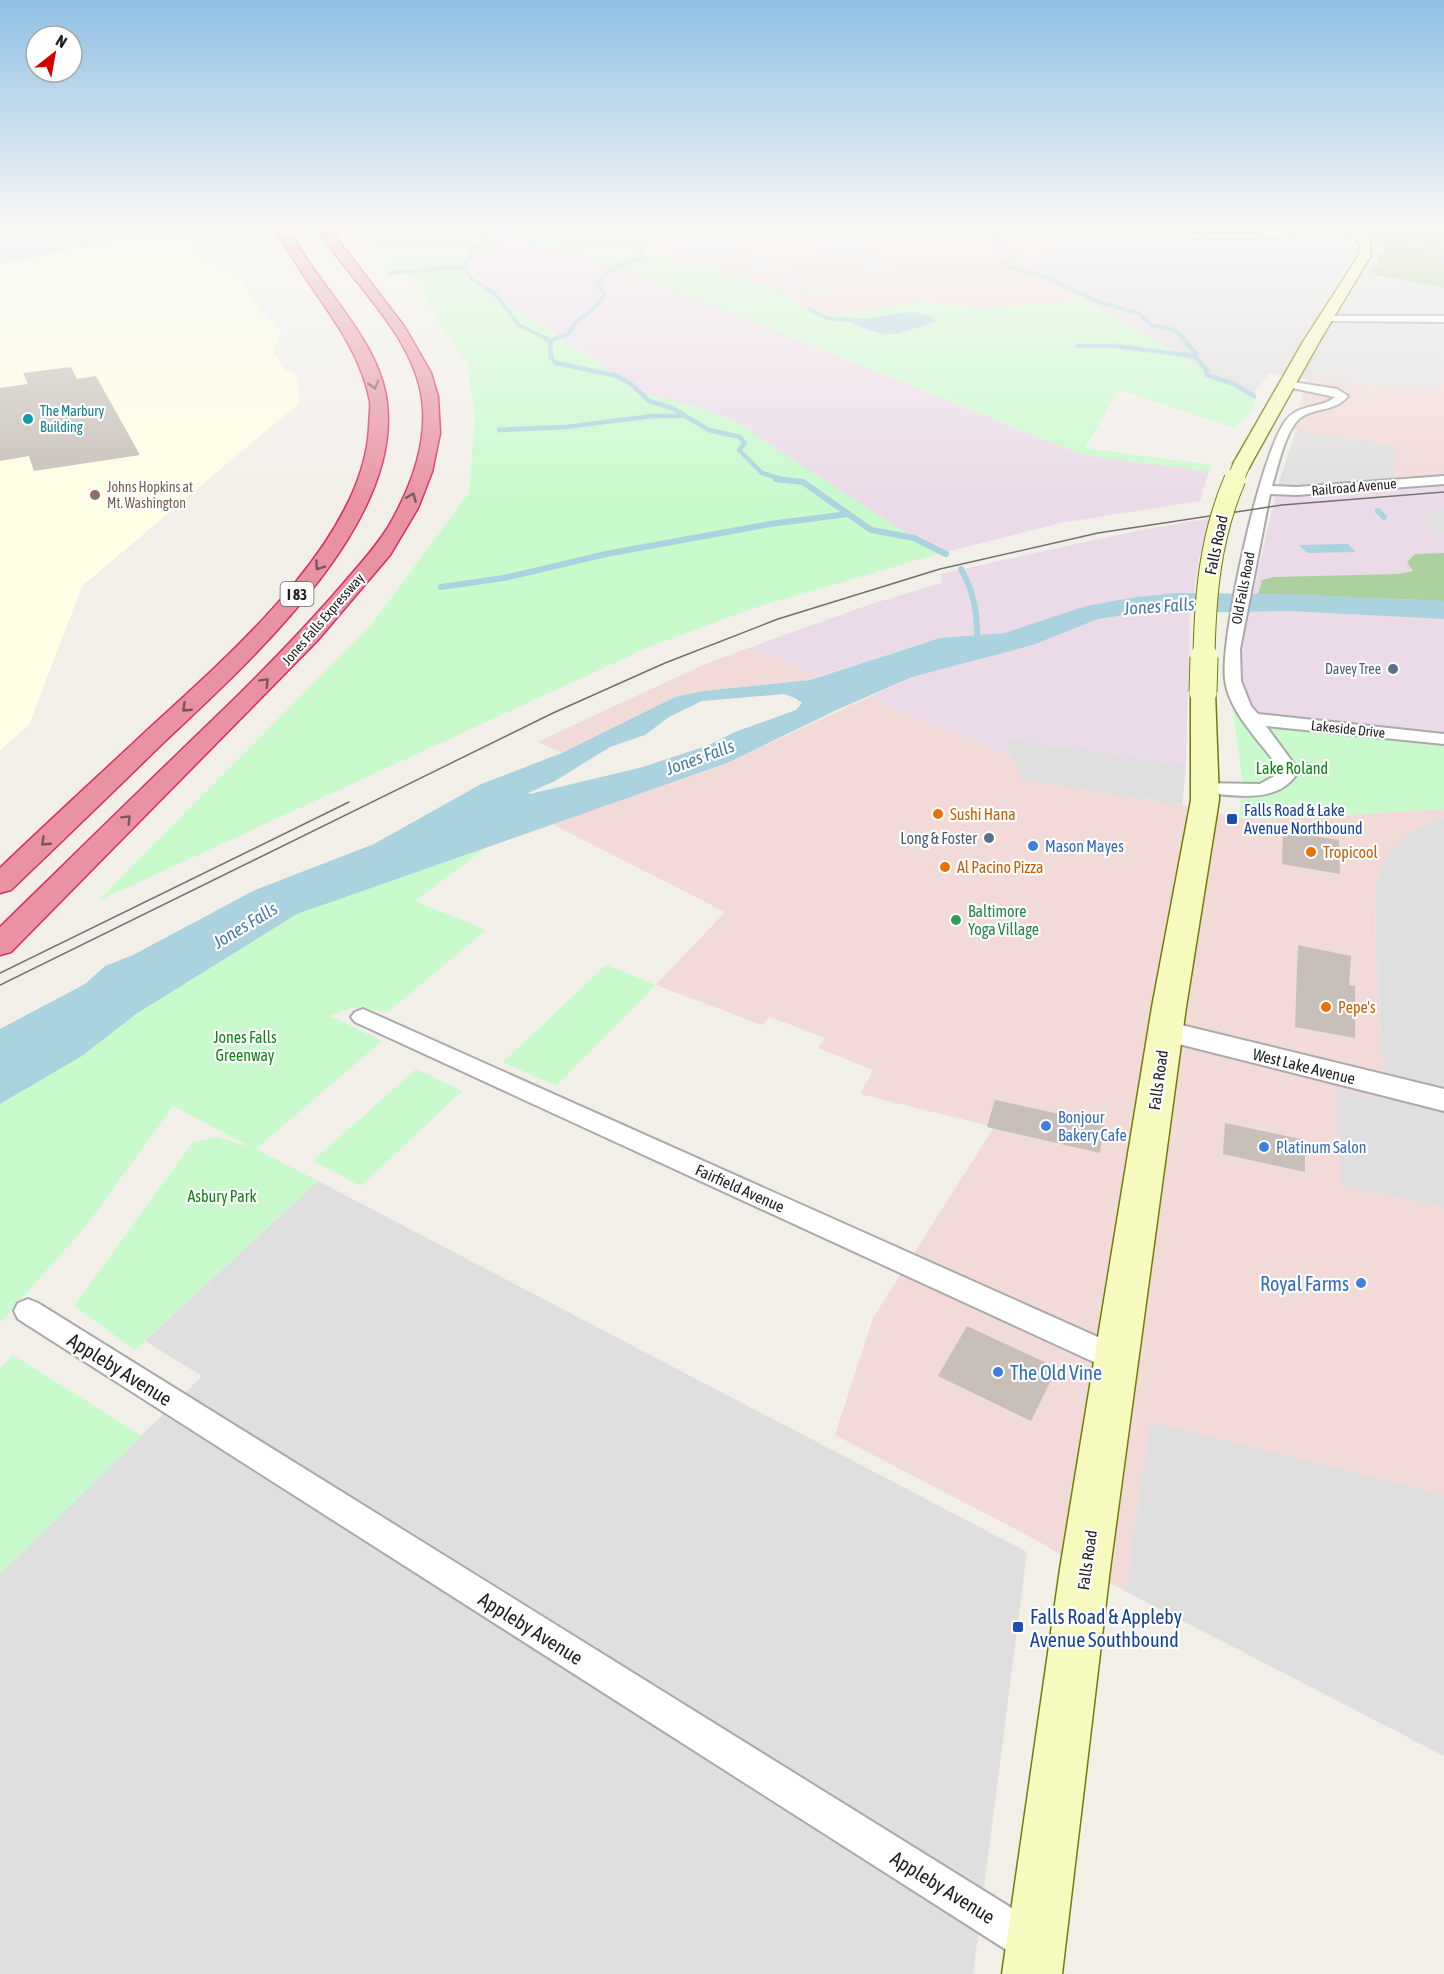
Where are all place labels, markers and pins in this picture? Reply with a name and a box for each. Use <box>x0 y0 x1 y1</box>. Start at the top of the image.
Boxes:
place label: The Marbury Building <box>40 403 104 435</box>
marker: The Marbury Building <box>21 412 35 426</box>
place label: Johns Hopkins at Mt. Washington <box>107 479 193 511</box>
marker: Johns Hopkins at Mt. Washington <box>88 488 102 502</box>
place label: Davey Tree <box>1325 661 1381 677</box>
marker: Davey Tree <box>1386 662 1400 676</box>
place label: Falls Road & Lake Avenue Northbound <box>1244 801 1363 837</box>
place label: Sushi Hana <box>950 805 1016 823</box>
marker: Sushi Hana <box>931 807 945 821</box>
marker: Falls Road & Lake Avenue Northbound <box>1225 812 1239 826</box>
place label: Long & Foster <box>900 829 977 848</box>
marker: Long & Foster <box>982 831 996 845</box>
place label: Mason Mayes <box>1045 837 1124 856</box>
marker: Mason Mayes <box>1026 839 1040 853</box>
place label: Tropicool <box>1323 843 1379 862</box>
marker: Tropicool <box>1304 845 1318 859</box>
place label: Al Pacino Pizza <box>957 858 1043 876</box>
marker: Al Pacino Pizza <box>938 860 952 874</box>
place label: Baltimore Yoga Village <box>968 902 1039 939</box>
marker: Baltimore Yoga Village <box>949 913 963 927</box>
place label: Pepe's <box>1338 998 1376 1017</box>
marker: Pepe's <box>1319 1000 1333 1014</box>
place label: Bonjour Bakery Cafe <box>1058 1108 1127 1145</box>
marker: Bonjour Bakery Cafe <box>1039 1119 1053 1133</box>
place label: Platinum Salon <box>1276 1138 1367 1156</box>
marker: Platinum Salon <box>1257 1140 1271 1154</box>
place label: Royal Farms <box>1260 1272 1349 1295</box>
marker: Royal Farms <box>1354 1276 1368 1290</box>
place label: The Old Vine <box>1010 1361 1102 1384</box>
marker: The Old Vine <box>991 1365 1005 1379</box>
place label: Falls Road & Appleby Avenue Southbound <box>1030 1605 1182 1651</box>
marker: Falls Road & Appleby Avenue Southbound <box>1011 1620 1025 1634</box>

